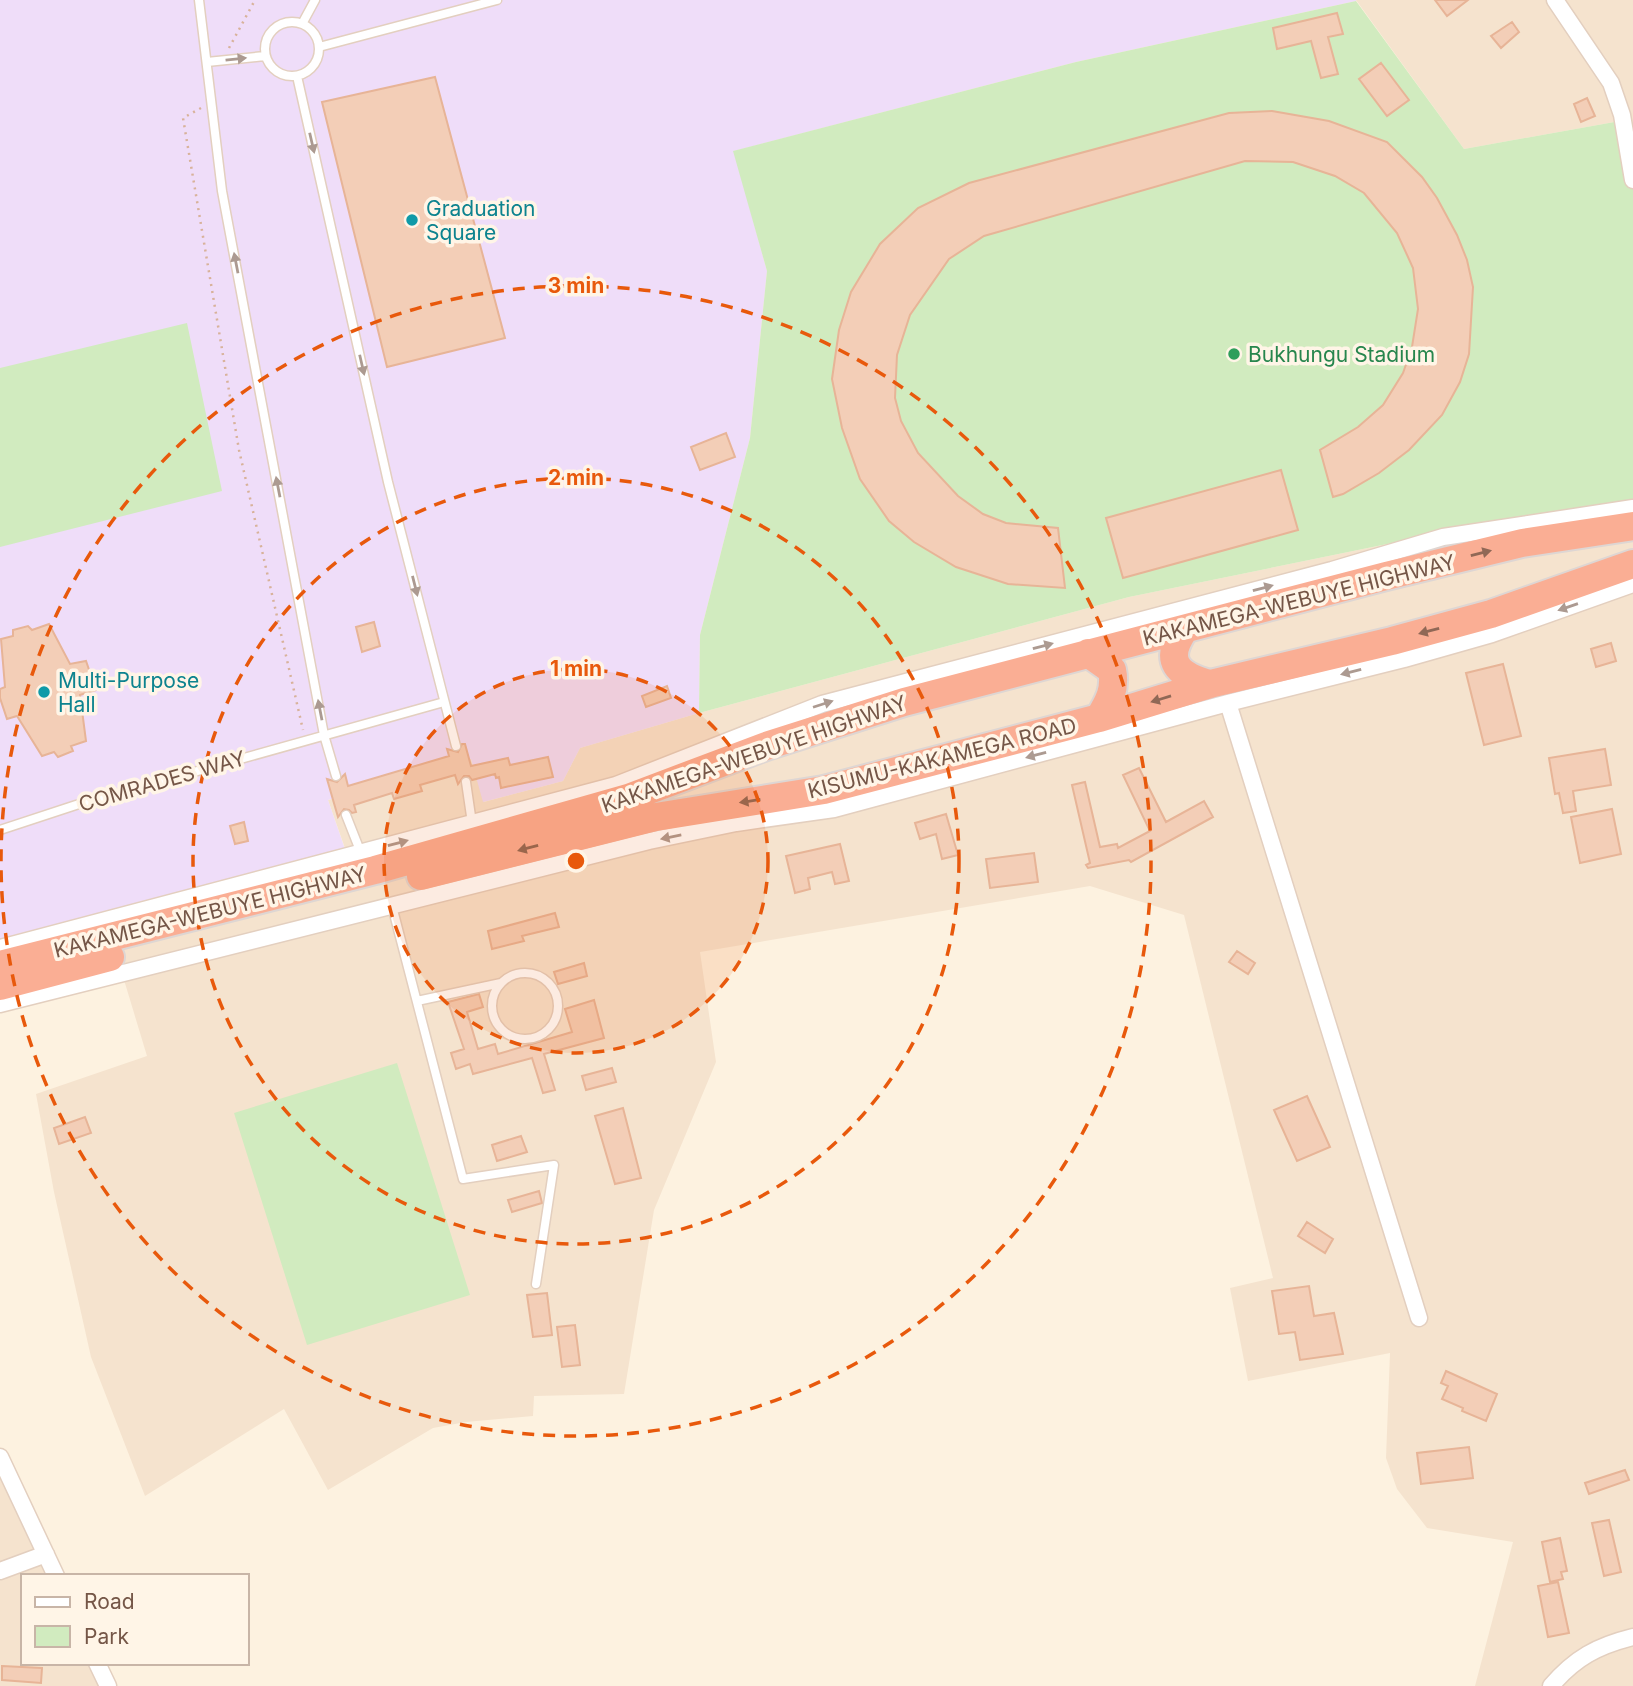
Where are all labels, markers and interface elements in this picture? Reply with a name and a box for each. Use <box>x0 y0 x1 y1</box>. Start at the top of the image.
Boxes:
one-way arrow <box>225 53 247 64</box>
one-way arrow <box>306 132 317 154</box>
place label: Graduation Square <box>426 196 535 245</box>
marker: Graduation Square <box>404 212 420 228</box>
one-way arrow <box>230 252 241 274</box>
text: 3 min <box>548 273 604 298</box>
place label: Bukhungu Stadium <box>1248 342 1435 367</box>
marker: Bukhungu Stadium <box>1226 346 1242 362</box>
one-way arrow <box>356 354 367 376</box>
text: 2 min <box>548 465 604 490</box>
one-way arrow <box>272 476 283 498</box>
one-way arrow <box>1470 548 1492 559</box>
street label: KAKAMEGA-WEBUYE HIGHWAY <box>1140 549 1458 651</box>
one-way arrow <box>410 575 421 597</box>
one-way arrow <box>1252 582 1274 593</box>
one-way arrow <box>1558 602 1579 613</box>
one-way arrow <box>1418 626 1440 637</box>
one-way arrow <box>1032 640 1054 651</box>
text: 1 min <box>550 656 602 681</box>
one-way arrow <box>1340 667 1362 678</box>
place label: Multi-Purpose Hall <box>58 668 199 717</box>
marker: Multi-Purpose Hall <box>36 684 52 700</box>
street label: KAKAMEGA-WEBUYE HIGHWAY <box>598 690 910 818</box>
one-way arrow <box>1150 694 1171 704</box>
one-way arrow <box>314 699 325 721</box>
one-way arrow <box>813 699 834 709</box>
street label: KISUMU-KAKAMEGA ROAD <box>805 712 1079 804</box>
street label: COMRADES WAY <box>76 745 248 817</box>
one-way arrow <box>1025 750 1047 761</box>
one-way arrow <box>739 796 761 807</box>
one-way arrow <box>660 831 682 842</box>
one-way arrow <box>387 837 409 848</box>
one-way arrow <box>517 843 539 854</box>
centre of rings <box>564 849 588 873</box>
street label: KAKAMEGA-WEBUYE HIGHWAY <box>51 861 369 963</box>
legend <box>21 1574 248 1665</box>
text: Road <box>84 1589 135 1614</box>
text: Park <box>84 1624 129 1649</box>

